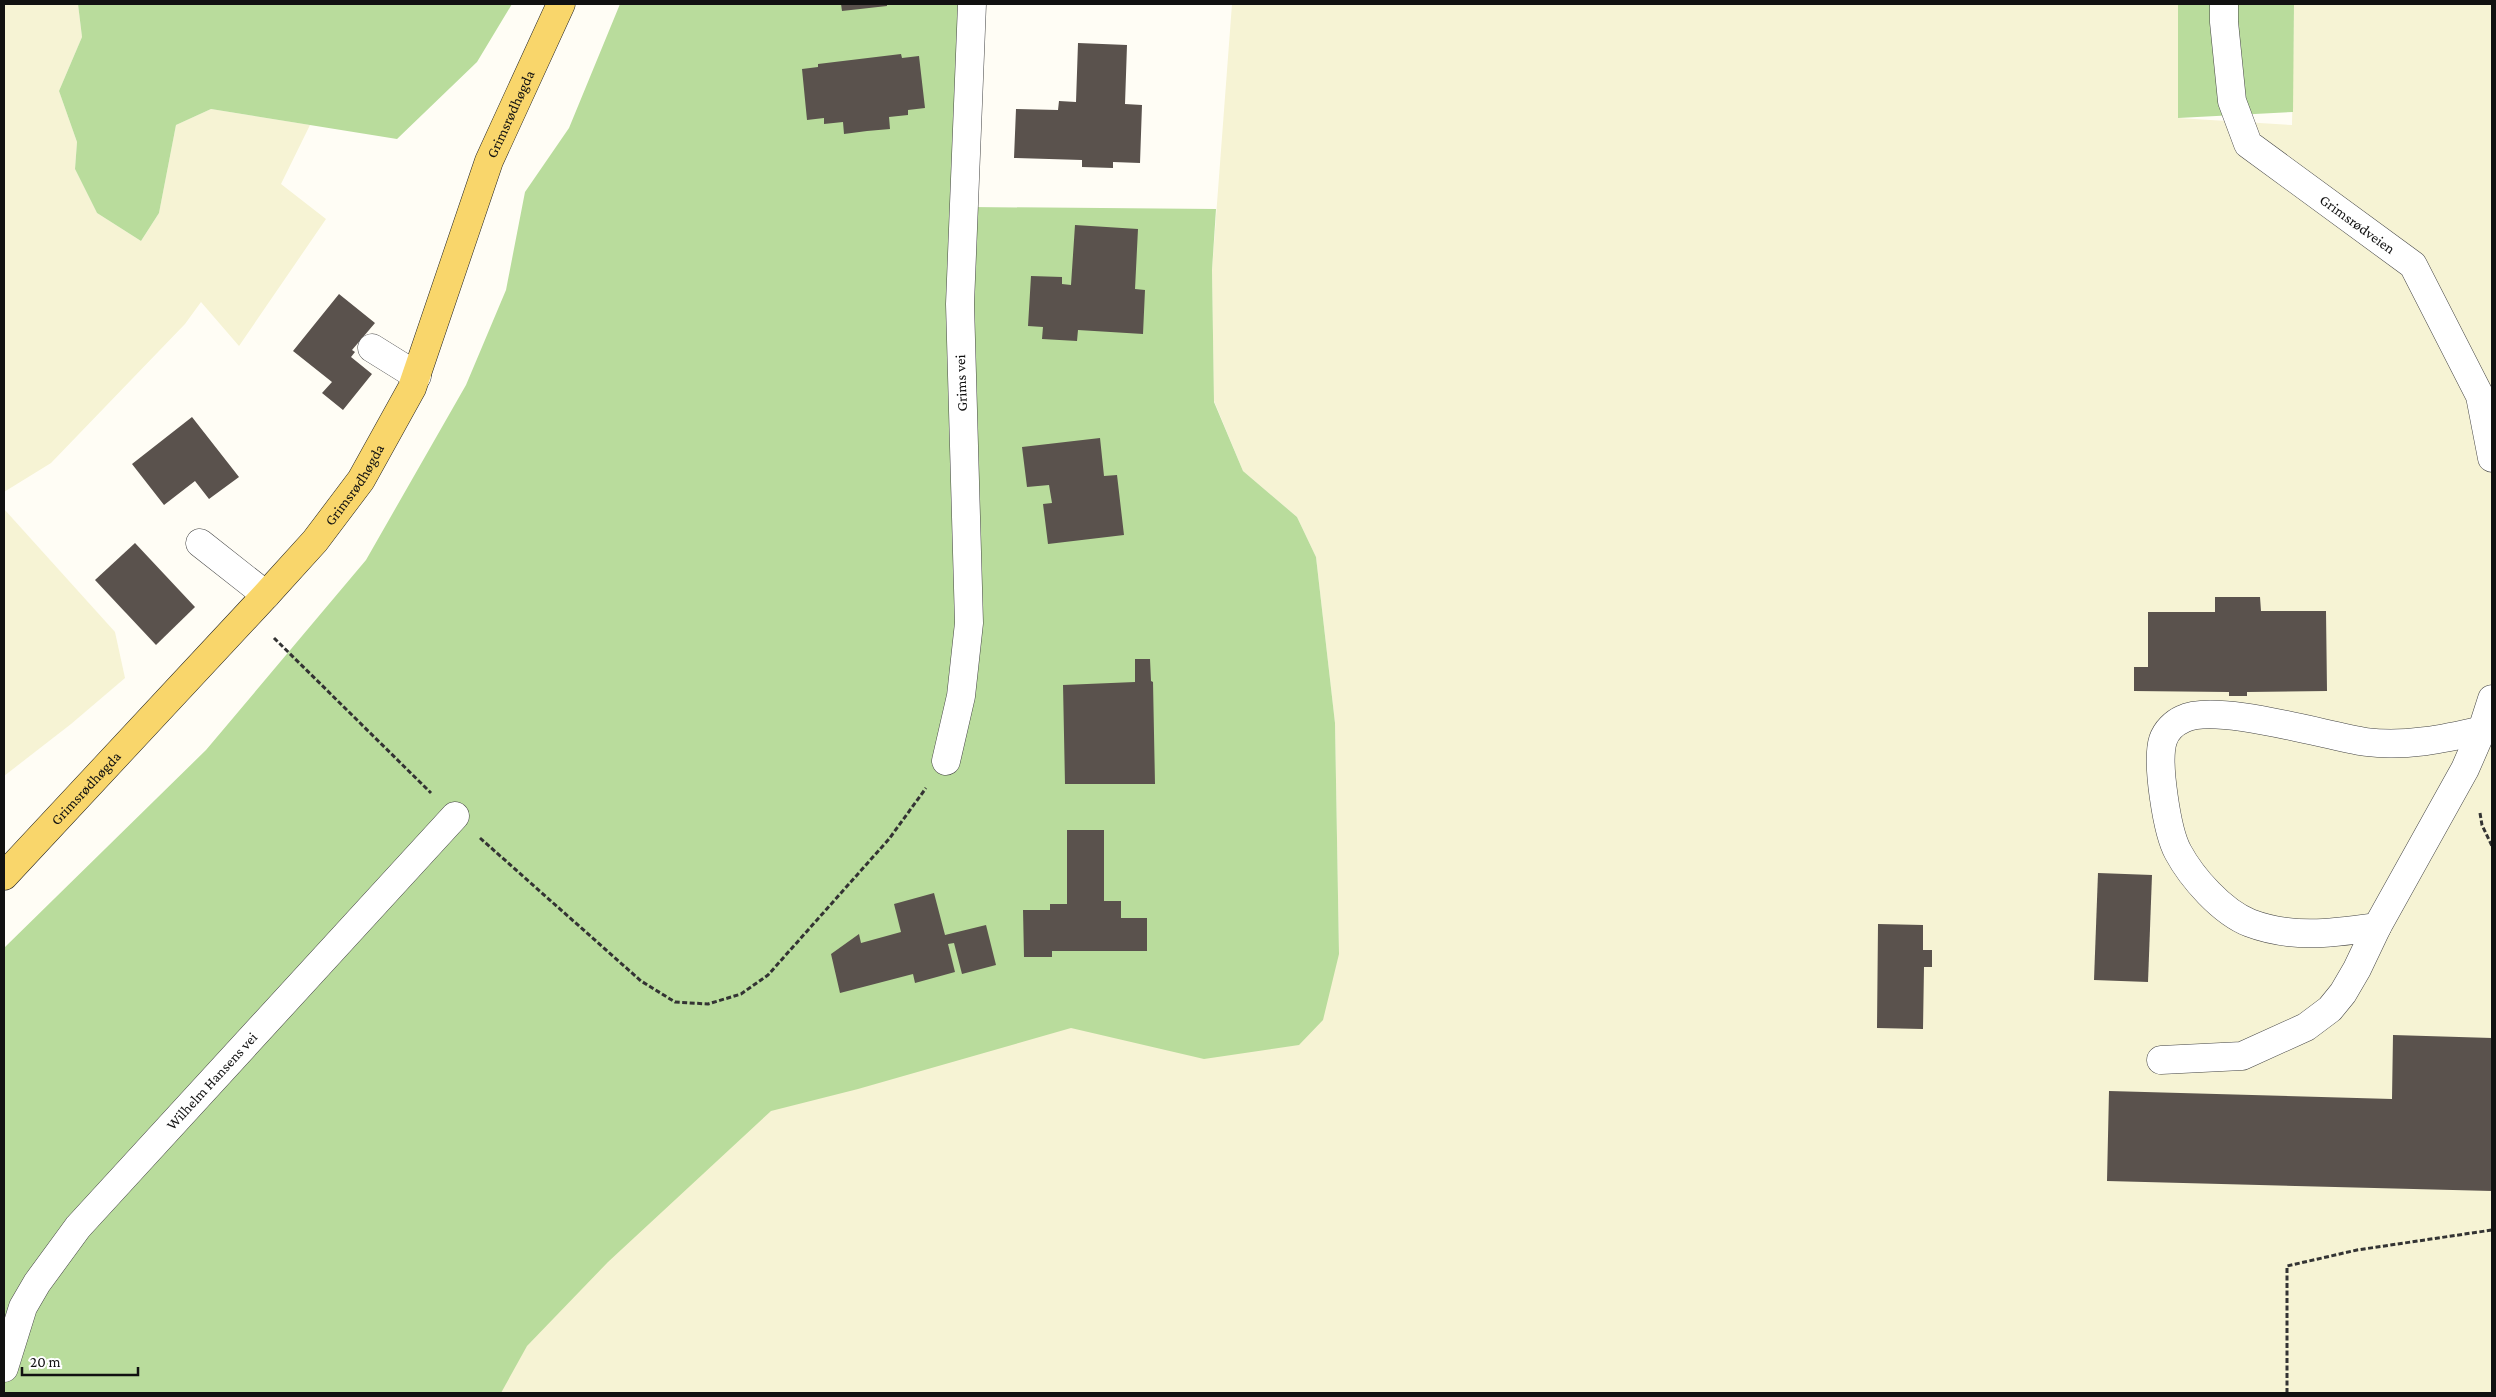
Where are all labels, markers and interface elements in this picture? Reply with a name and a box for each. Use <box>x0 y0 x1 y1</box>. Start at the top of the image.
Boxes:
street label: Grimsrødhøgda <box>484 68 538 160</box>
street label: Grimsrødveien <box>2317 191 2398 257</box>
street label: Grims vei <box>952 354 970 412</box>
street label: Grimsrødhøgda <box>322 441 387 529</box>
street label: Grimsrødhøgda <box>48 748 124 828</box>
street label: Wilhelm Hansens vei <box>163 1029 260 1133</box>
scale bar <box>22 1344 139 1376</box>
text: 20 m <box>30 1354 61 1370</box>

